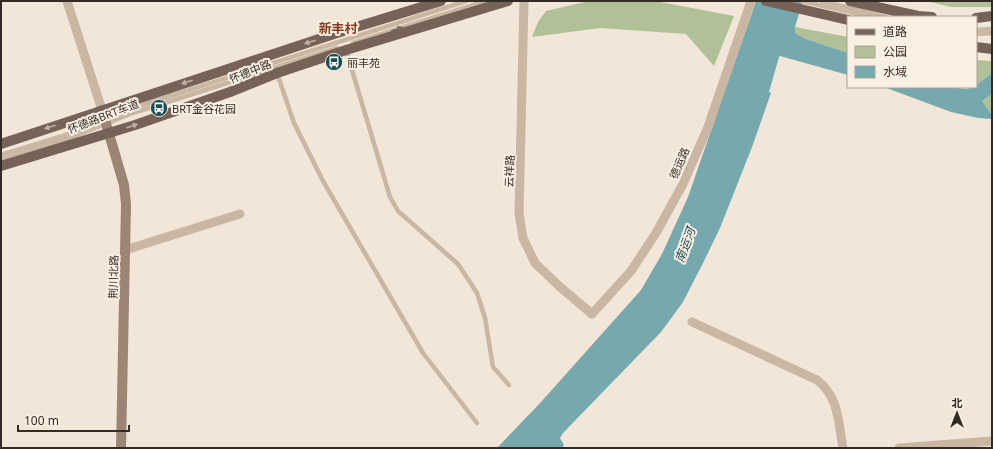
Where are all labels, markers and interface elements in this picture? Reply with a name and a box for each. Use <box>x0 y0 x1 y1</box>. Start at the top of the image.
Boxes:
legend <box>847 16 977 88</box>
district label: 新丰村 <box>318 19 358 37</box>
text: 道路 <box>883 23 907 40</box>
one-way arrow <box>391 26 403 32</box>
one-way arrow <box>304 39 316 45</box>
text: 公园 <box>883 43 907 60</box>
bus stop icon: 丽丰苑 <box>324 52 344 72</box>
place label: 丽丰苑 <box>347 55 380 70</box>
street label: 怀德中路 <box>227 56 273 86</box>
text: 水域 <box>883 63 907 80</box>
one-way arrow <box>180 79 192 85</box>
street label: 怀德路BRT车道 <box>65 96 141 136</box>
bus stop icon: BRT金谷花园 <box>149 98 169 118</box>
place label: BRT金谷花园 <box>172 101 236 116</box>
one-way arrow <box>126 123 138 129</box>
one-way arrow <box>44 124 56 130</box>
street label: 德运路 <box>665 145 693 181</box>
street label: 云祥路 <box>501 154 517 188</box>
water label: 南运河 <box>671 223 700 265</box>
street label: 荆川北路 <box>105 255 121 299</box>
north arrow <box>937 393 977 433</box>
text: 北 <box>952 395 963 410</box>
scale bar <box>18 407 129 433</box>
text: 100 m <box>24 412 59 429</box>

